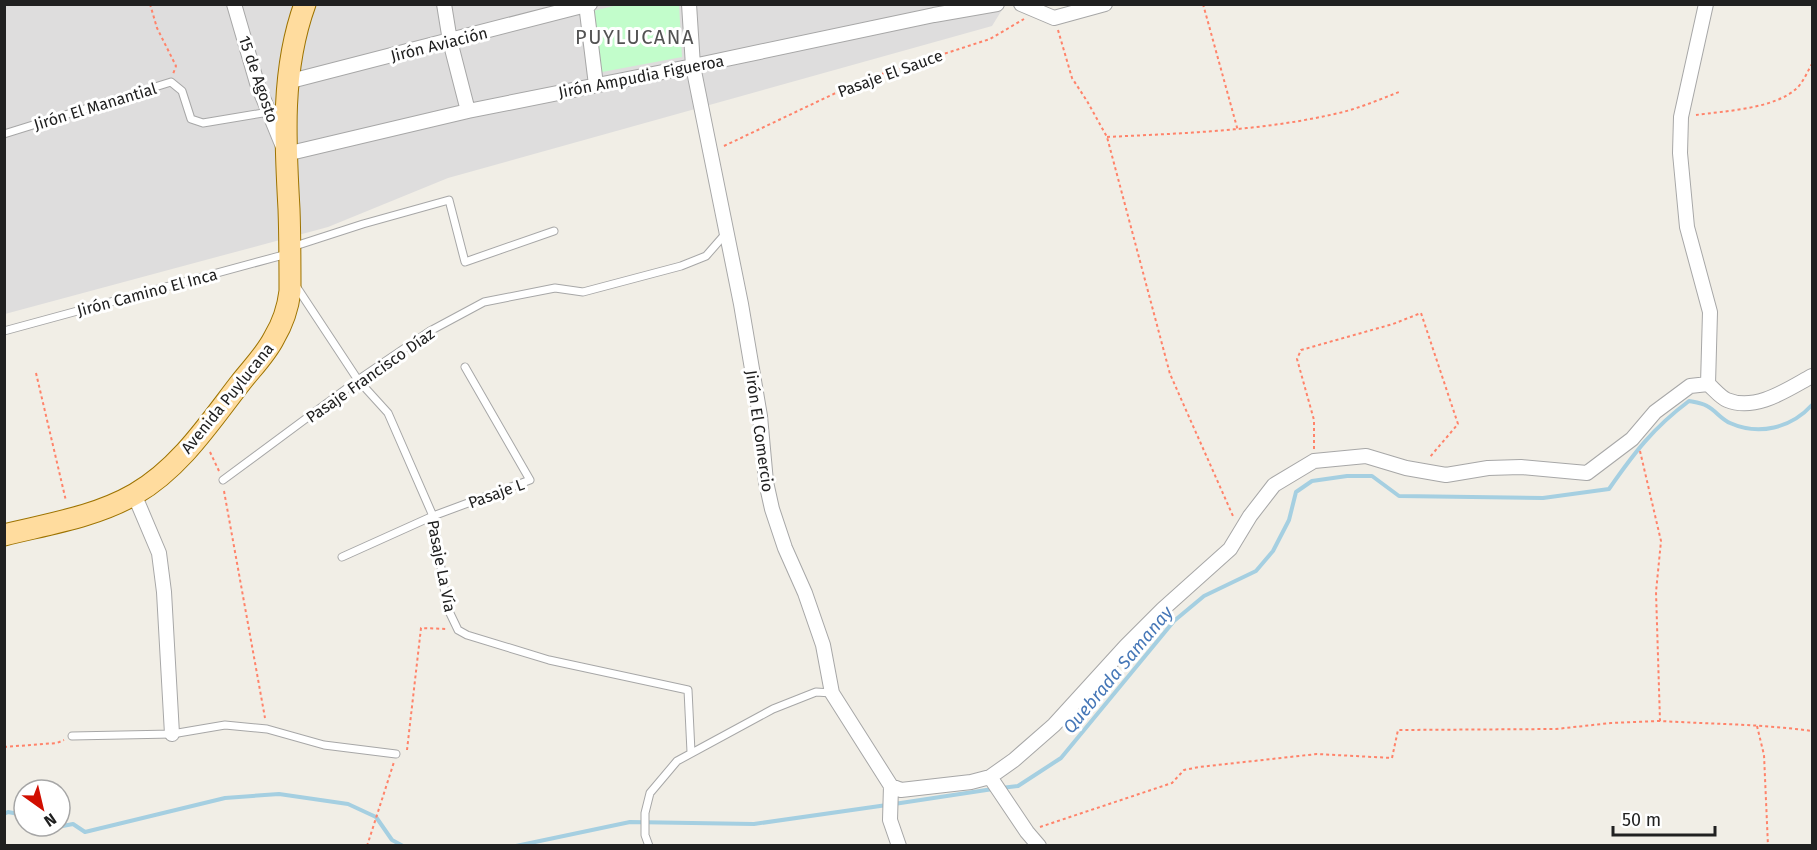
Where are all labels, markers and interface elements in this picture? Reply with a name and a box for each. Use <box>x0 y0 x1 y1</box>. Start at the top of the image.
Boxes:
street label: Jirón Aviación <box>389 23 490 66</box>
district label: PUYLUCANA <box>575 25 695 49</box>
street label: 15 de Agosto <box>235 33 282 125</box>
street label: Pasaje El Sauce <box>835 46 945 101</box>
street label: Jirón Ampudia Figueroa <box>557 51 726 102</box>
street label: Jirón El Manantial <box>31 79 159 134</box>
street label: Jirón Camino El Inca <box>75 265 219 320</box>
street label: Pasaje Francisco Díaz <box>302 324 438 427</box>
street label: Avenida Puylucana <box>177 339 278 457</box>
street label: Jirón El Comercio <box>742 369 777 493</box>
street label: Pasaje L <box>466 475 527 512</box>
street label: Pasaje La Vía <box>423 518 460 614</box>
water label: Quebrada Samanay <box>1058 601 1178 738</box>
north arrow <box>12 778 72 838</box>
scale bar <box>1613 799 1715 837</box>
text: N <box>40 809 60 831</box>
text: 50 m <box>1622 809 1661 831</box>

